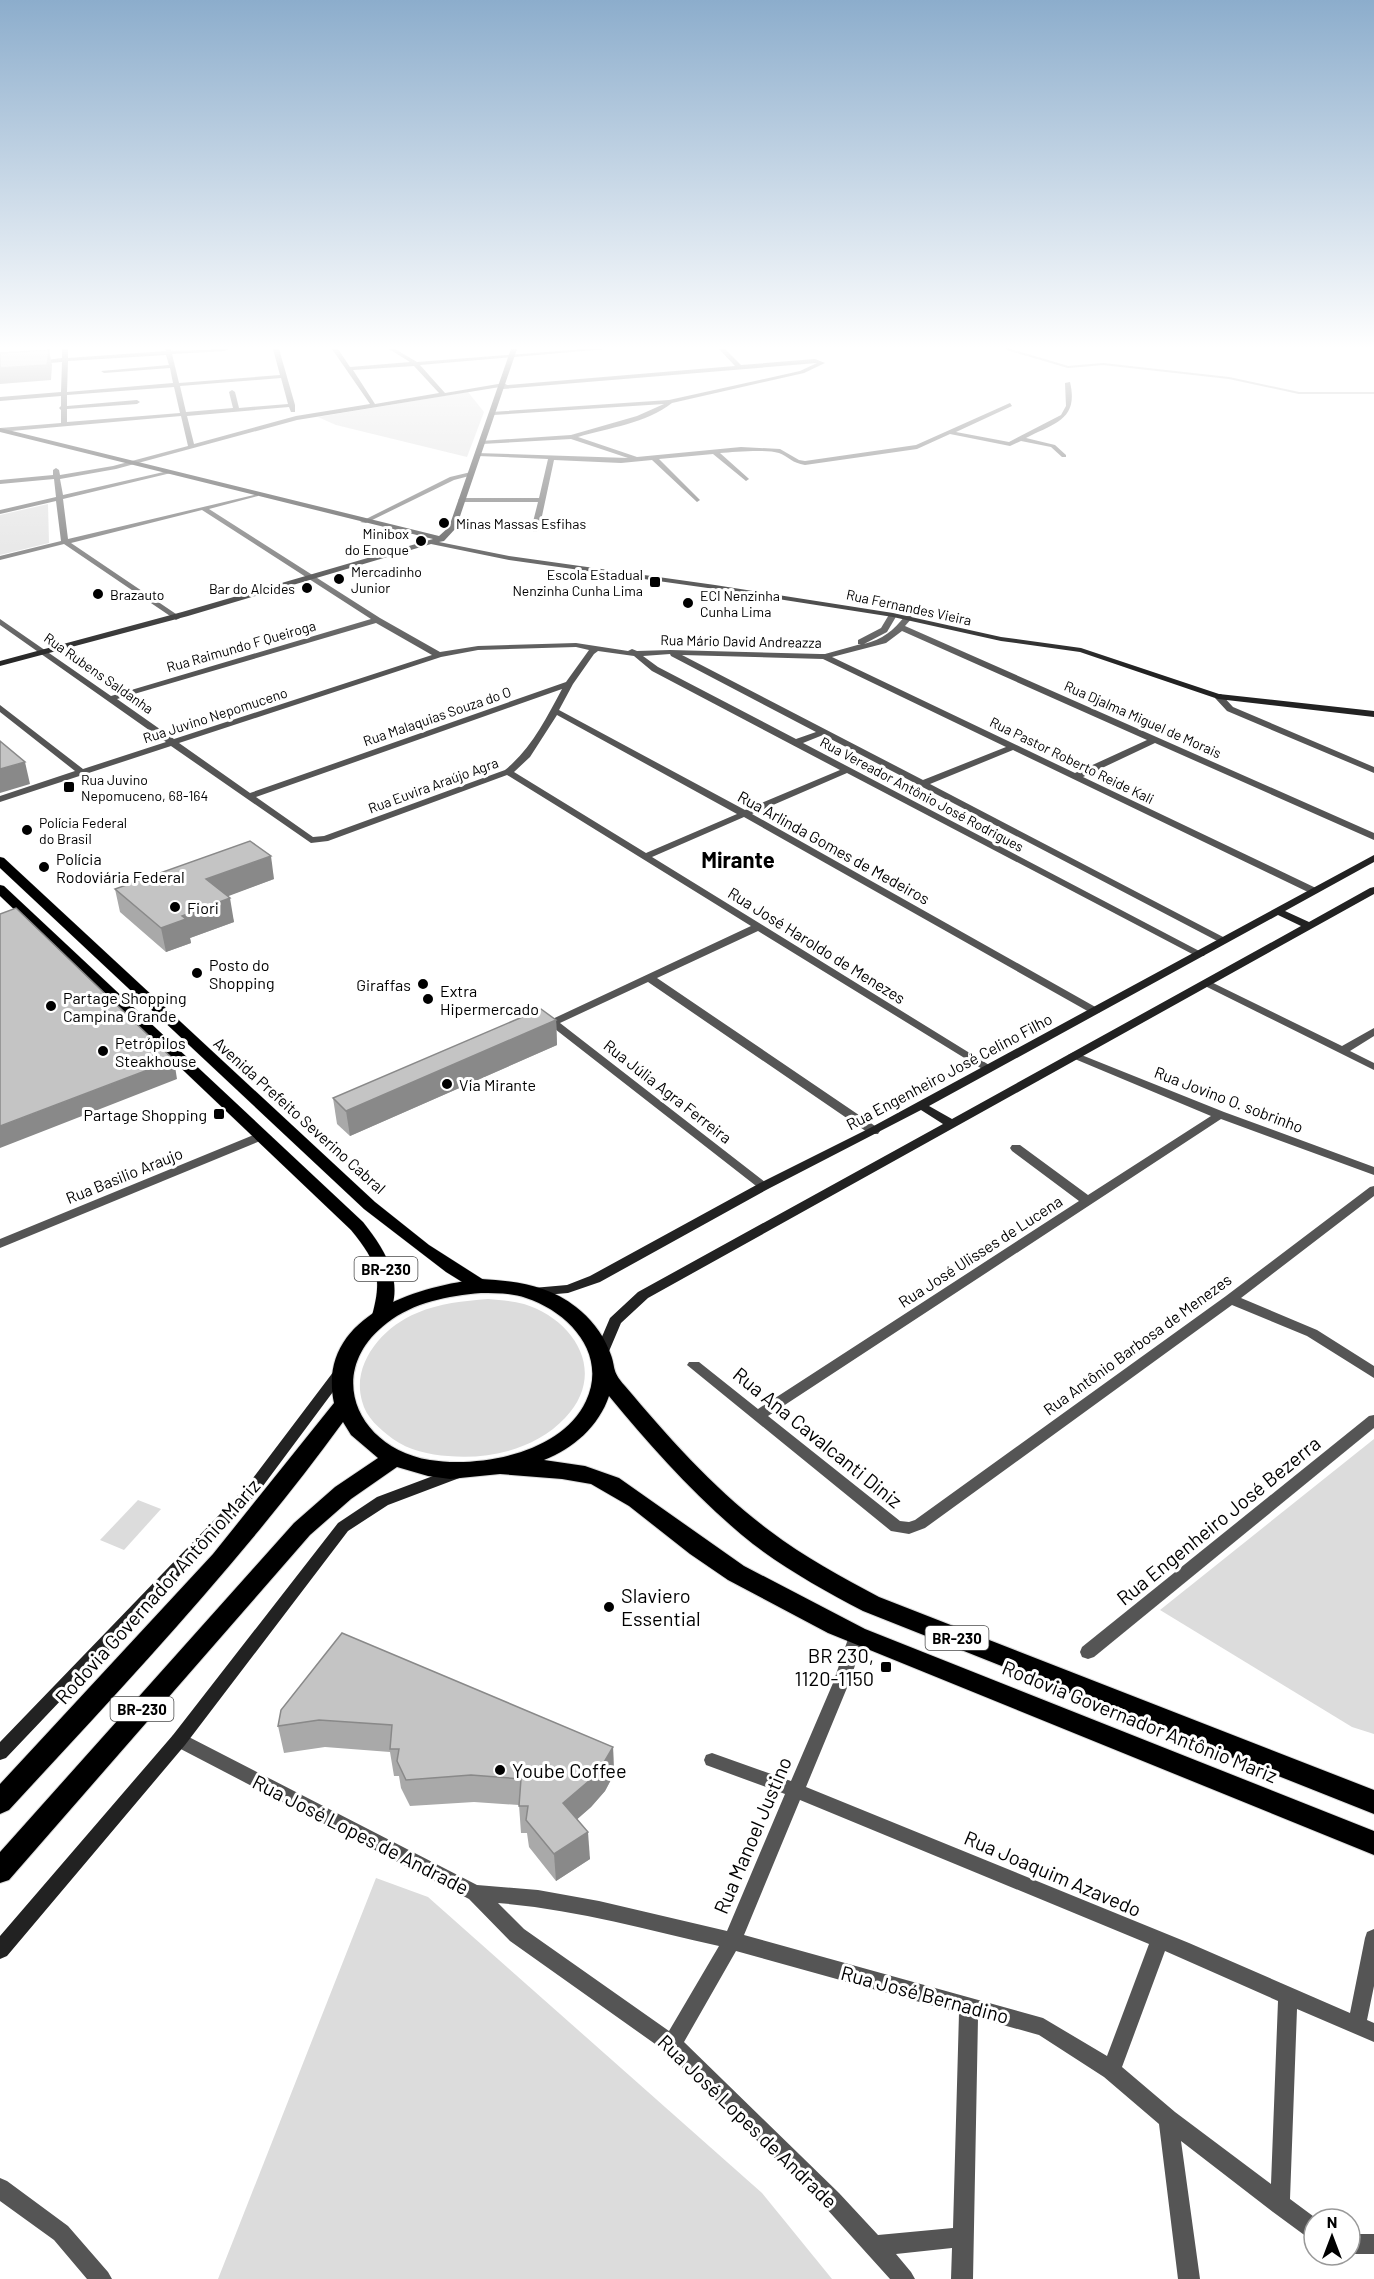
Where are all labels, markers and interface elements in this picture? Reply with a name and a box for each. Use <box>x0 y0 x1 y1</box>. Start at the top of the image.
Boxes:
place label: Minas Massas Esfihas <box>456 515 586 532</box>
marker: Minas Massas Esfihas <box>437 516 451 530</box>
place label: Minibox do Enoque <box>345 525 409 558</box>
marker: Minibox do Enoque <box>414 534 428 548</box>
place label: Mercadinho Junior <box>351 563 422 596</box>
place label: Escola Estadual Nenzinha Cunha Lima <box>512 566 643 599</box>
marker: Mercadinho Junior <box>332 572 346 586</box>
marker: Escola Estadual Nenzinha Cunha Lima <box>648 575 662 589</box>
place label: Bar do Alcides <box>209 580 295 597</box>
marker: Bar do Alcides <box>300 581 314 595</box>
street label: Rua Fernandes Vieira <box>845 585 973 629</box>
place label: Brazauto <box>110 586 164 603</box>
marker: Brazauto <box>91 587 105 601</box>
place label: ECI Nenzinha Cunha Lima <box>700 587 780 620</box>
marker: ECI Nenzinha Cunha Lima <box>681 596 695 610</box>
street label: Rua Raimundo F Queiroga <box>164 617 318 675</box>
street label: Rua Rubens Saldanha <box>41 629 157 717</box>
street label: Rua Mário David Andreazza <box>660 631 822 651</box>
street label: Rua Djalma Miguel de Morais <box>1062 677 1224 761</box>
street label: Rua Malaquias Souza do O <box>361 683 513 749</box>
street label: Rua Juvino Nepomuceno <box>141 684 289 746</box>
street label: Rua Pastor Roberto Reide Kali <box>987 713 1157 807</box>
street label: Rua Vereador Antônio José Rodrigues <box>817 733 1027 855</box>
street label: Rua Euvira Araújo Agra <box>366 754 500 816</box>
place label: Rua Juvino Nepomuceno, 68-164 <box>81 771 208 804</box>
marker: Rua Juvino Nepomuceno, 68-164 <box>62 780 76 794</box>
street label: Rua Arlinda Gomes de Medeiros <box>735 786 933 908</box>
place label: Polícia Federal do Brasil <box>39 814 127 847</box>
marker: Polícia Federal do Brasil <box>20 823 34 837</box>
district label: Mirante <box>701 846 775 872</box>
place label: Polícia Rodoviária Federal <box>56 849 185 886</box>
marker: Polícia Rodoviária Federal <box>37 860 51 874</box>
street label: Rua José Haroldo de Menezes <box>725 883 909 1007</box>
place label: Fiori <box>187 898 219 917</box>
marker: Fiori <box>168 900 182 914</box>
place label: Posto do Shopping <box>209 955 275 992</box>
marker: Posto do Shopping <box>190 966 204 980</box>
place label: Giraffas <box>356 975 411 994</box>
marker: Giraffas <box>416 977 430 991</box>
place label: Extra Hipermercado <box>440 981 539 1018</box>
place label: Partage Shopping Campina Grande <box>63 988 186 1025</box>
marker: Extra Hipermercado <box>421 992 435 1006</box>
marker: Partage Shopping Campina Grande <box>44 999 58 1013</box>
street label: Rua Engenheiro José Celino Filho <box>843 1009 1055 1133</box>
place label: Petrópilos Steakhouse <box>115 1033 197 1070</box>
street label: Avenida Prefeito Severino Cabral <box>210 1033 390 1197</box>
street label: Rua Júlia Agra Ferreira <box>600 1035 736 1147</box>
marker: Petrópilos Steakhouse <box>96 1044 110 1058</box>
street label: Rua Jovino O. sobrinho <box>1152 1062 1306 1136</box>
place label: Via Mirante <box>459 1075 536 1094</box>
marker: Via Mirante <box>440 1077 454 1091</box>
place label: Partage Shopping <box>84 1105 207 1124</box>
marker: Partage Shopping <box>212 1107 226 1121</box>
street label: Rua Basilio Araujo <box>63 1143 185 1207</box>
street label: Rua José Ulisses de Lucena <box>895 1191 1065 1311</box>
road number: BR-230 <box>354 1257 418 1281</box>
street label: Rua Antônio Barbosa de Menezes <box>1039 1269 1235 1419</box>
street label: Rua Ana Cavalcanti Diniz <box>729 1361 907 1513</box>
street label: Rua Engenheiro José Bezerra <box>1111 1430 1325 1610</box>
street label: Rodovia Governador Antônio Mariz <box>50 1473 264 1708</box>
place label: Slaviero Essential <box>621 1583 701 1630</box>
marker: Slaviero Essential <box>602 1600 616 1614</box>
road number: BR-230 <box>926 1626 988 1650</box>
place label: BR 230, 1120-1150 <box>794 1643 874 1690</box>
street label: Rodovia Governador Antônio Mariz <box>999 1655 1281 1787</box>
marker: BR 230, 1120-1150 <box>879 1660 893 1674</box>
road number: BR-230 <box>110 1697 174 1721</box>
street label: Rua Manoel Justino <box>708 1753 796 1917</box>
place label: Yoube Coffee <box>512 1758 627 1782</box>
marker: Yoube Coffee <box>493 1763 507 1777</box>
street label: Rua José Lopes de Andrade <box>249 1769 473 1899</box>
street label: Rua Joaquim Azavedo <box>961 1825 1145 1921</box>
street label: Rua José Bernadino <box>838 1960 1012 2028</box>
street label: Rua José Lopes de Andrade <box>654 2029 842 2213</box>
north arrow <box>1302 2207 1362 2267</box>
text: N <box>1327 2212 1337 2231</box>

